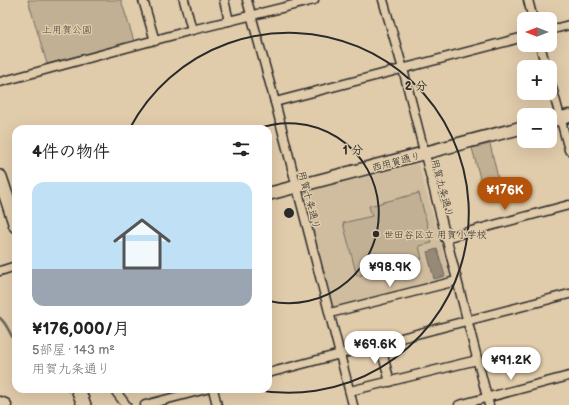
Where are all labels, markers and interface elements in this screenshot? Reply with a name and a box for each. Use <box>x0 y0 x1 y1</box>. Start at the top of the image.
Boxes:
north arrow <box>517 12 557 52</box>
map controls <box>517 12 557 148</box>
park label: 上用賀公園 <box>42 24 92 36</box>
button: + <box>517 60 557 100</box>
text: 2 分 <box>405 79 427 94</box>
button: − <box>517 108 557 148</box>
icon: filters <box>230 138 252 160</box>
text: 4件の物件 <box>32 142 110 162</box>
text: 1 分 <box>343 143 363 158</box>
street label: 西用賀通り <box>371 150 422 174</box>
street label: 用賀九条通り <box>428 158 456 219</box>
street label: 用賀十条通り <box>295 170 323 231</box>
pin: ¥176K <box>477 177 533 211</box>
text: ¥176K <box>486 182 524 198</box>
centre of rings <box>282 206 296 220</box>
icon: home <box>106 208 178 280</box>
marker: 世田谷区立 用賀小学校 <box>371 229 381 239</box>
place label: 世田谷区立 用賀小学校 <box>384 229 487 241</box>
pin: ¥98.9K <box>357 254 423 288</box>
text: ¥98.9K <box>369 259 411 275</box>
text: ¥176,000/月 <box>32 319 130 339</box>
pin: ¥69.6K <box>342 331 408 365</box>
text: ¥69.6K <box>353 336 397 352</box>
text: 5部屋 · 143 m² <box>32 342 115 358</box>
pin: ¥91.2K <box>478 347 544 381</box>
text: ¥91.2K <box>491 352 531 368</box>
text: 用賀九条通り <box>32 361 110 377</box>

